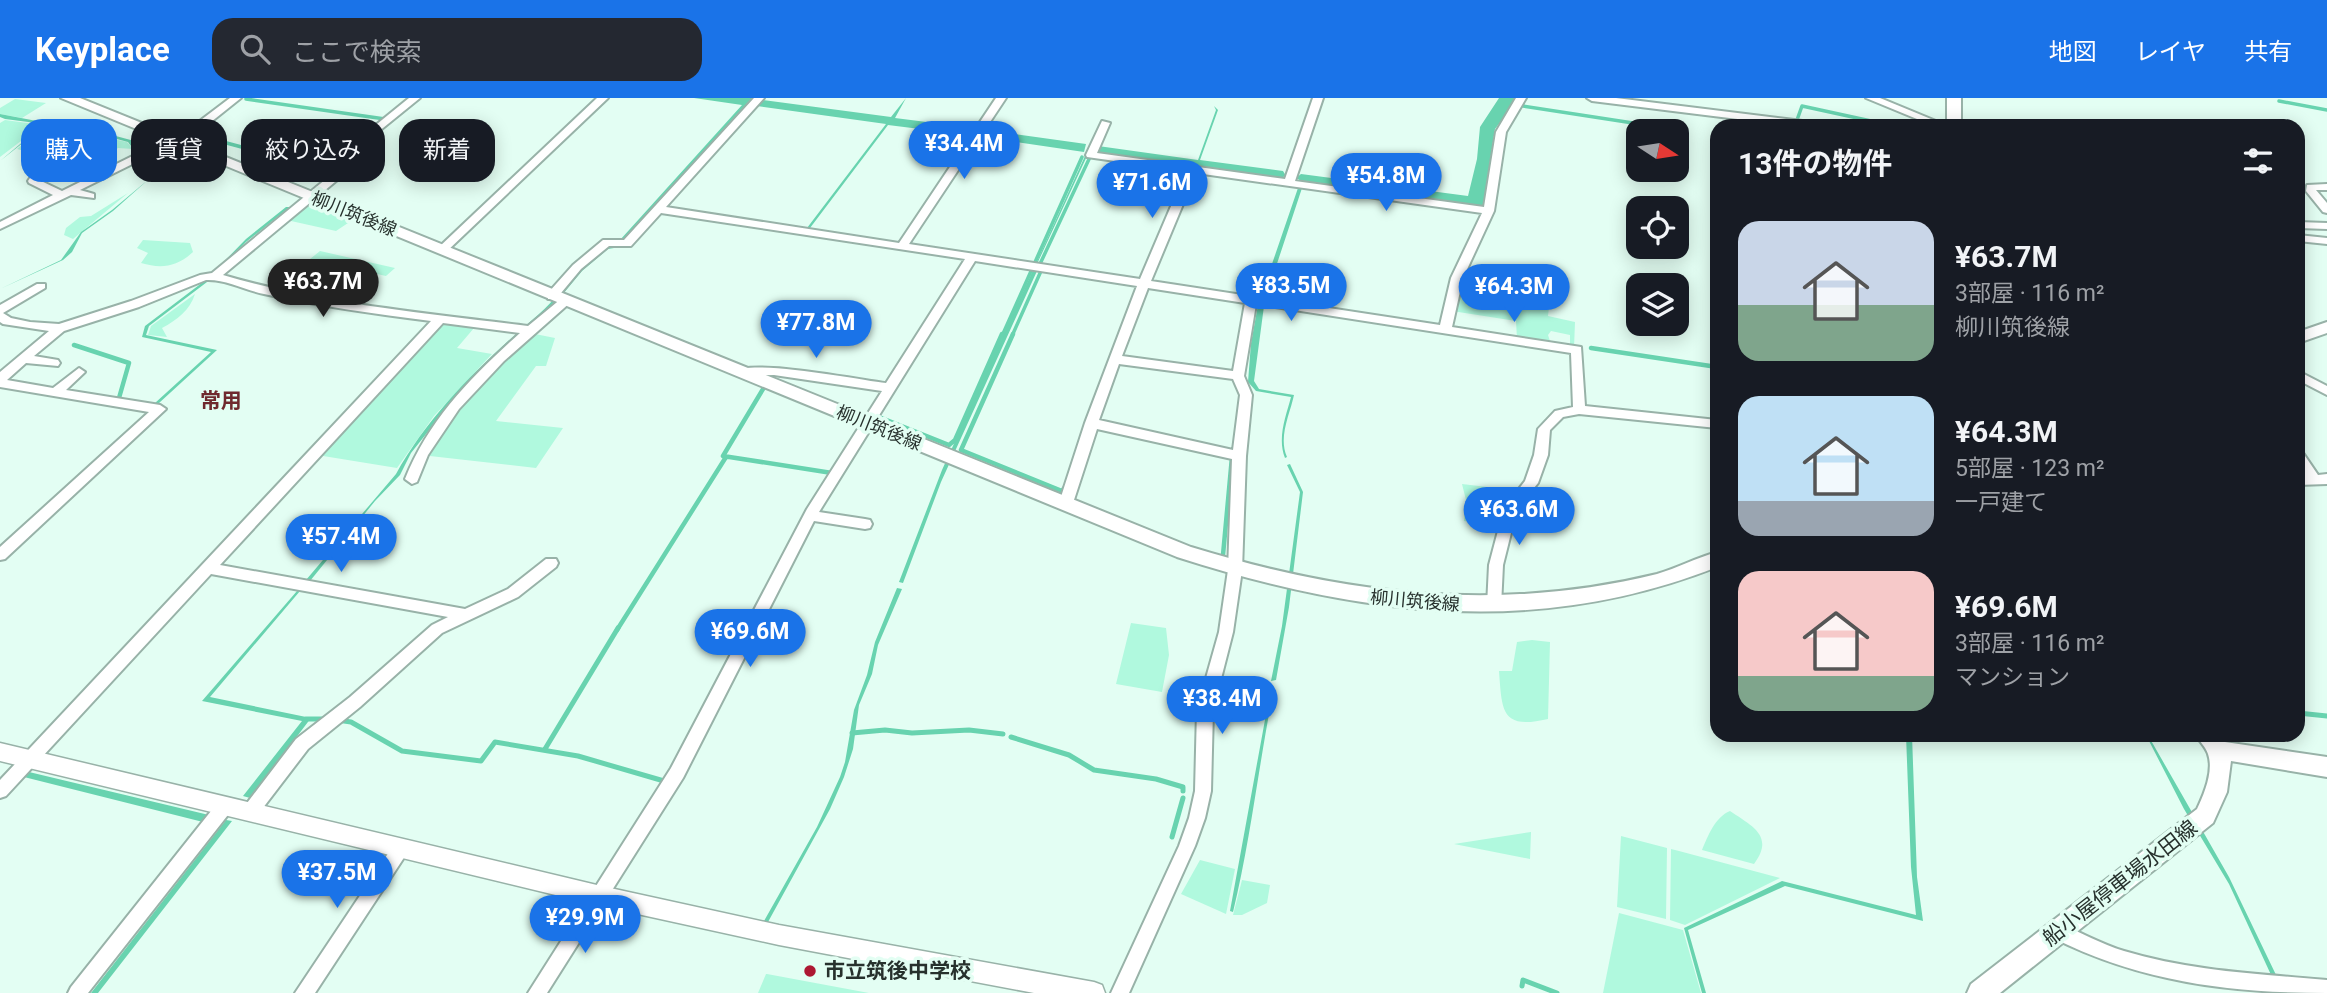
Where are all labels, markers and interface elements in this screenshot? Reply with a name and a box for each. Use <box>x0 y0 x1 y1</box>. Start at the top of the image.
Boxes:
search box <box>212 18 702 81</box>
text: Keyplace <box>35 30 170 69</box>
icon: search <box>236 30 274 68</box>
text: ここで検索 <box>292 37 422 67</box>
text: 地図 <box>2049 38 2097 66</box>
text: レイヤ <box>2135 38 2206 66</box>
text: 共有 <box>2244 38 2292 66</box>
chip: 購入 <box>21 119 117 182</box>
chip: 賃貸 <box>131 119 227 182</box>
chip: 絞り込み <box>241 119 385 182</box>
chip: 新着 <box>399 119 495 182</box>
north arrow <box>1626 119 1689 182</box>
map controls <box>1626 119 1689 336</box>
pin: ¥34.4M <box>907 122 1021 181</box>
text: ¥34.4M <box>925 130 1003 157</box>
icon: filters <box>2239 142 2277 180</box>
text: 13件の物件 <box>1738 146 1892 181</box>
pin: ¥54.8M <box>1329 153 1443 213</box>
pin: ¥71.6M <box>1095 160 1209 220</box>
text: ¥54.8M <box>1347 162 1425 189</box>
text: ¥71.6M <box>1113 169 1191 196</box>
street label: 柳川筑後線 <box>309 187 400 240</box>
button: locate <box>1626 196 1689 259</box>
text: ¥63.7M <box>1955 239 2058 274</box>
icon: home <box>1794 249 1878 333</box>
pin: ¥63.7M <box>266 260 380 319</box>
pin: ¥83.5M <box>1234 264 1348 323</box>
pin: ¥64.3M <box>1457 264 1571 324</box>
text: ¥63.7M <box>284 268 362 295</box>
text: ¥83.5M <box>1252 272 1330 299</box>
text: ¥64.3M <box>1475 273 1553 300</box>
button: layers <box>1626 273 1689 336</box>
text: 3部屋 · 116 m² <box>1955 280 2104 307</box>
pin: ¥77.8M <box>759 300 873 360</box>
text: ¥77.8M <box>777 309 855 336</box>
text: 柳川筑後線 <box>1955 314 2070 341</box>
district label: 常用 <box>200 389 242 413</box>
street label: 柳川筑後線 <box>834 401 925 454</box>
text: ¥64.3M <box>1955 414 2058 449</box>
icon: home <box>1794 424 1878 508</box>
text: 5部屋 · 123 m² <box>1955 455 2104 482</box>
pin: ¥63.6M <box>1462 488 1576 547</box>
text: 一戸建て <box>1955 489 2047 516</box>
text: ¥63.6M <box>1480 496 1558 523</box>
pin: ¥57.4M <box>284 514 398 574</box>
text: ¥57.4M <box>302 523 380 550</box>
street label: 柳川筑後線 <box>1369 586 1461 615</box>
text: ¥69.6M <box>1955 589 2058 624</box>
icon: home <box>1794 599 1878 683</box>
pin: ¥69.6M <box>693 610 807 669</box>
text: ¥69.6M <box>711 618 789 645</box>
text: 3部屋 · 116 m² <box>1955 630 2104 657</box>
text: マンション <box>1955 664 2070 691</box>
pin: ¥38.4M <box>1165 676 1279 736</box>
text: ¥38.4M <box>1183 685 1261 712</box>
street label: 船小屋停車場水田線 <box>2038 815 2202 951</box>
pin: ¥37.5M <box>280 850 394 910</box>
text: ¥37.5M <box>298 859 376 886</box>
pin: ¥29.9M <box>528 896 642 955</box>
text: ¥29.9M <box>546 904 624 931</box>
place label: 市立筑後中学校 <box>824 959 971 983</box>
marker: 市立筑後中学校 <box>802 963 818 979</box>

